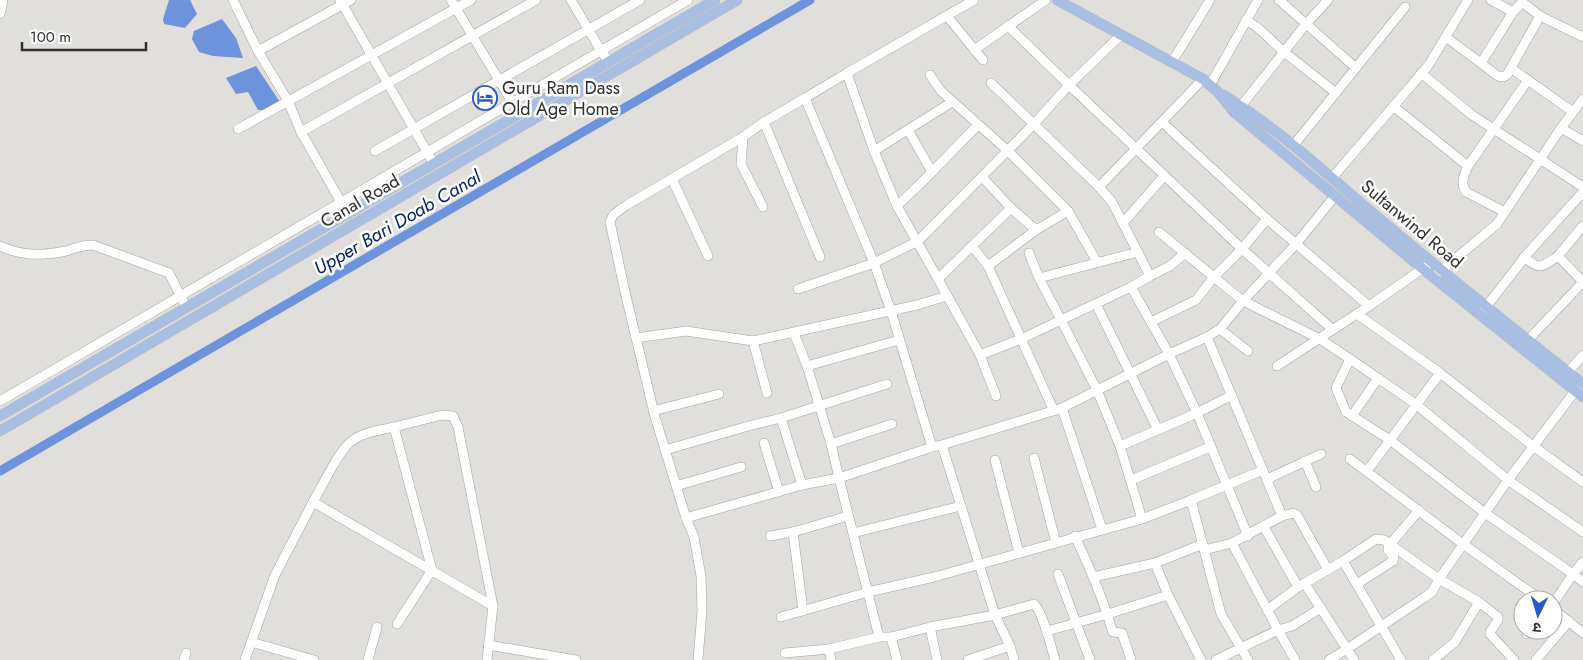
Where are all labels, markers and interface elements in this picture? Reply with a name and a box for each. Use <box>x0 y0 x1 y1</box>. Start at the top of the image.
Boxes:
scale bar <box>22 20 146 52</box>
text: 100 m <box>30 26 71 48</box>
place label: Guru Ram Dass Old Age Home <box>502 75 620 122</box>
hotel icon: Guru Ram Dass Old Age Home <box>472 85 498 111</box>
water label: Upper Bari Doab Canal <box>309 163 486 281</box>
street label: Canal Road <box>316 168 404 234</box>
street label: Sultanwind Road <box>1355 173 1469 275</box>
north arrow <box>1513 590 1563 640</box>
text: उ <box>1531 618 1542 638</box>

